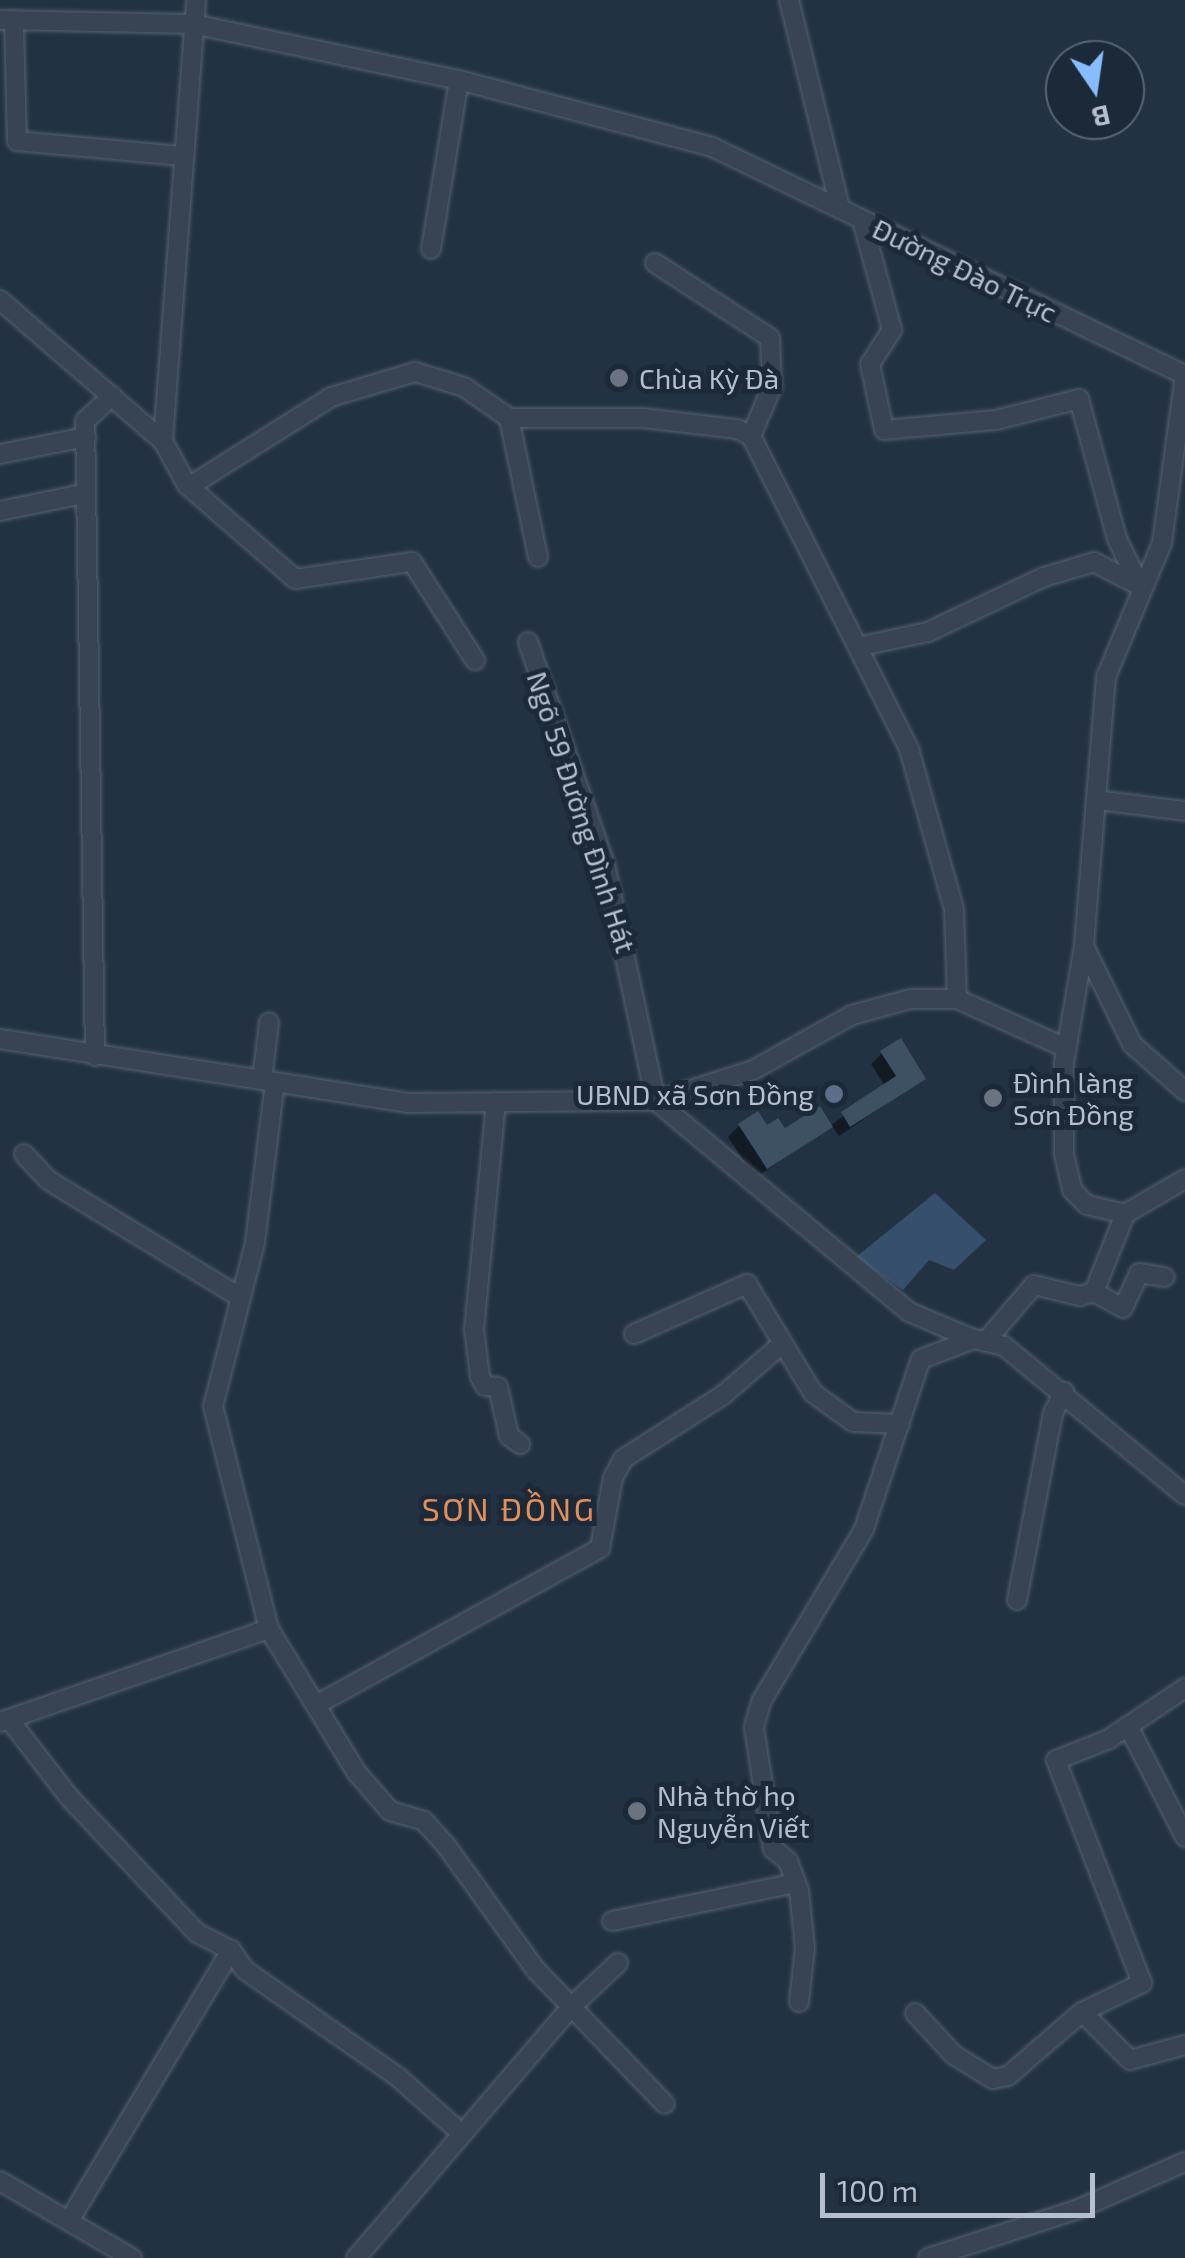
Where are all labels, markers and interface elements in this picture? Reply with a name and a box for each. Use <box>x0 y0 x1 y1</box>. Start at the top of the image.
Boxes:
north arrow <box>1045 40 1145 140</box>
text: B <box>1089 99 1114 136</box>
street label: Đường Đào Trực <box>867 211 1063 329</box>
place label: Chùa Kỳ Đà <box>639 361 780 395</box>
marker: Chùa Kỳ Đà <box>608 367 630 389</box>
street label: Ngõ 59 Đường Đình Hát <box>521 667 643 957</box>
place label: Đình làng Sơn Đồng <box>1013 1065 1134 1131</box>
place label: UBND xã Sơn Đồng <box>576 1077 814 1111</box>
marker: UBND xã Sơn Đồng <box>823 1083 845 1105</box>
marker: Đình làng Sơn Đồng <box>982 1087 1004 1109</box>
district label: SƠN ĐỒNG <box>422 1489 596 1527</box>
place label: Nhà thờ họ Nguyễn Viết <box>657 1778 810 1844</box>
marker: Nhà thờ họ Nguyễn Viết <box>626 1800 648 1822</box>
scale bar <box>825 2153 1100 2215</box>
text: 100 m <box>837 2172 918 2208</box>

